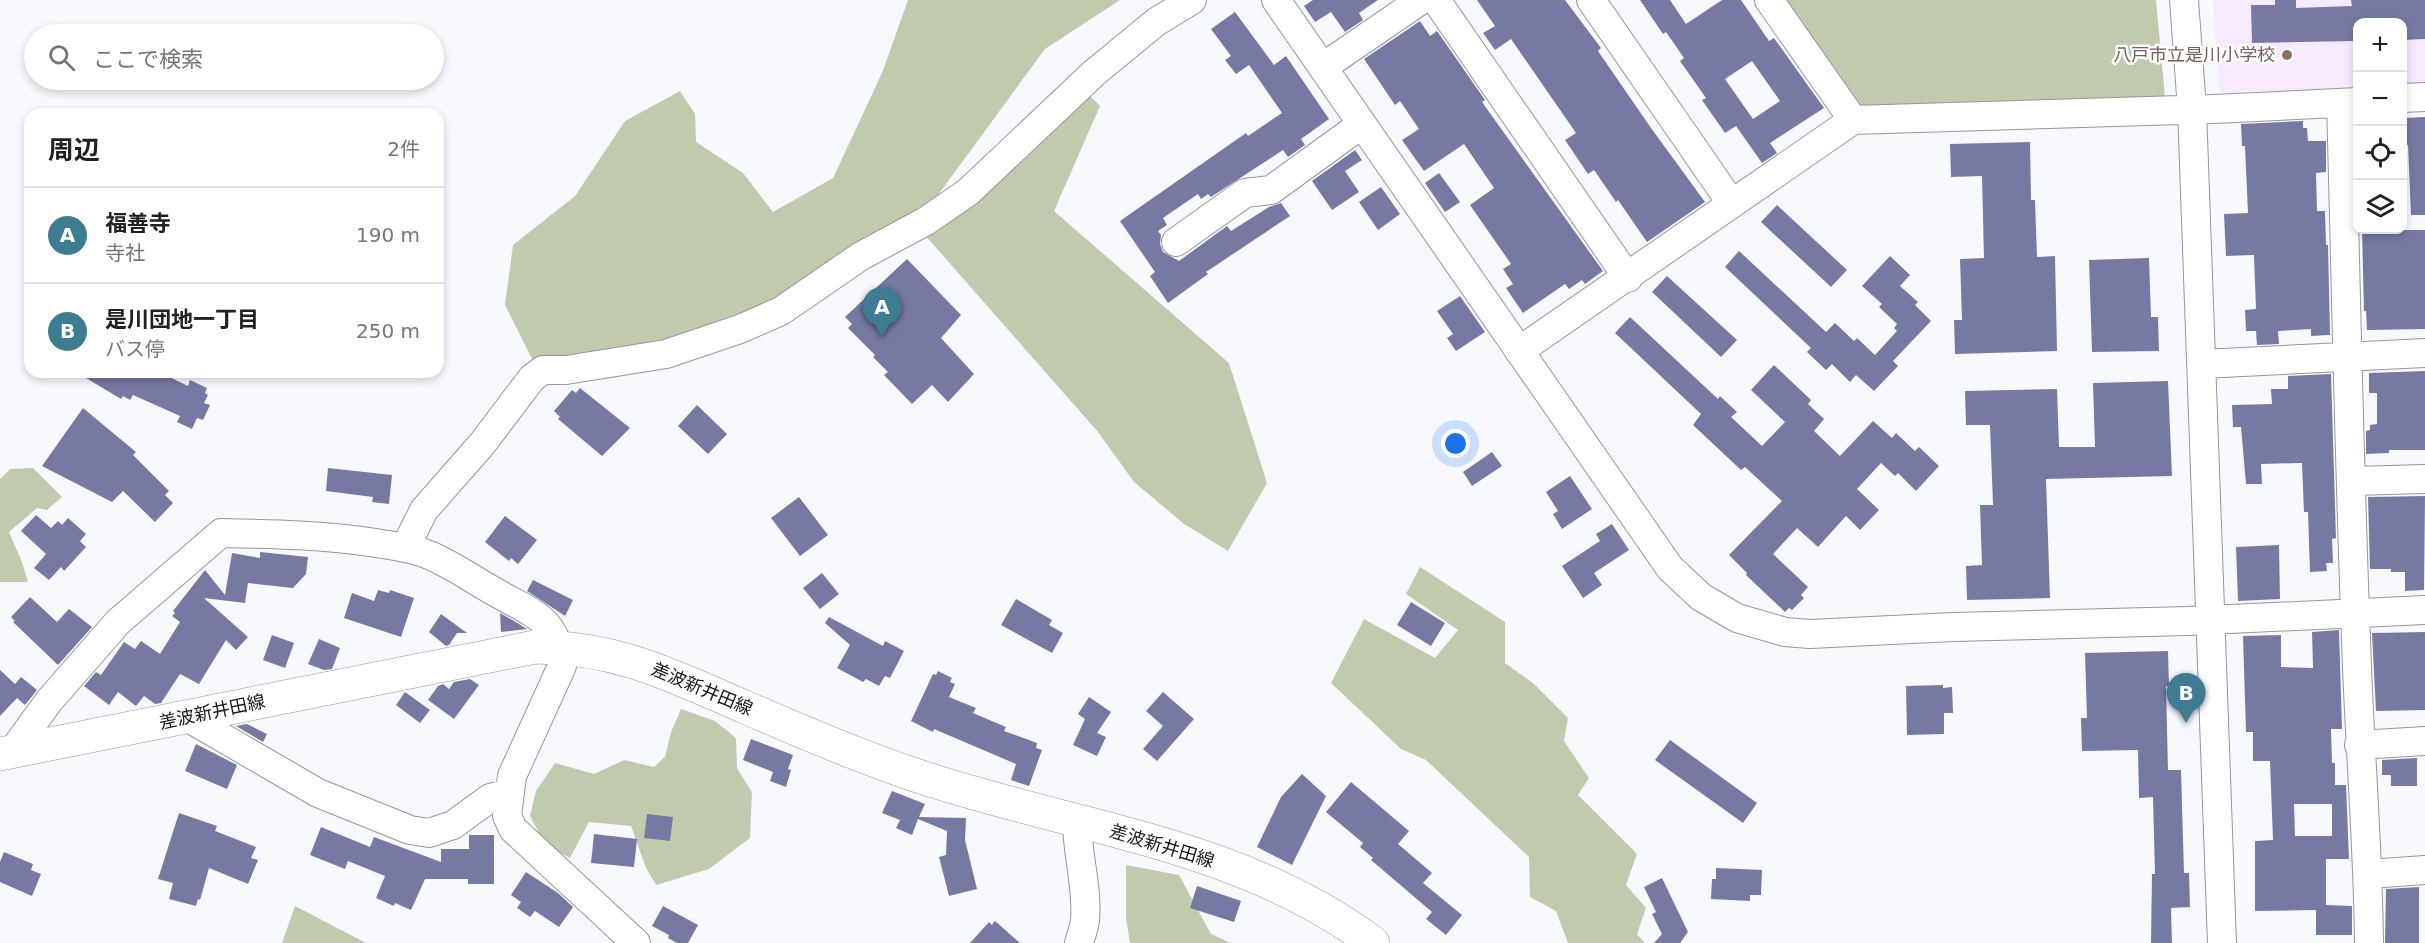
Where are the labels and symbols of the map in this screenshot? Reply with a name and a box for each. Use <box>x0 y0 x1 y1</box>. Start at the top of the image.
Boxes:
place label: 八戸市立是川小学校 <box>2113 44 2275 65</box>
marker: 八戸市立是川小学校 <box>2280 48 2294 62</box>
pin: A <box>862 288 902 337</box>
your location <box>1441 429 1470 458</box>
street label: 差波新井田線 <box>648 658 756 719</box>
pin: B <box>2166 674 2206 723</box>
street label: 差波新井田線 <box>157 690 267 733</box>
street label: 差波新井田線 <box>1107 820 1217 871</box>

